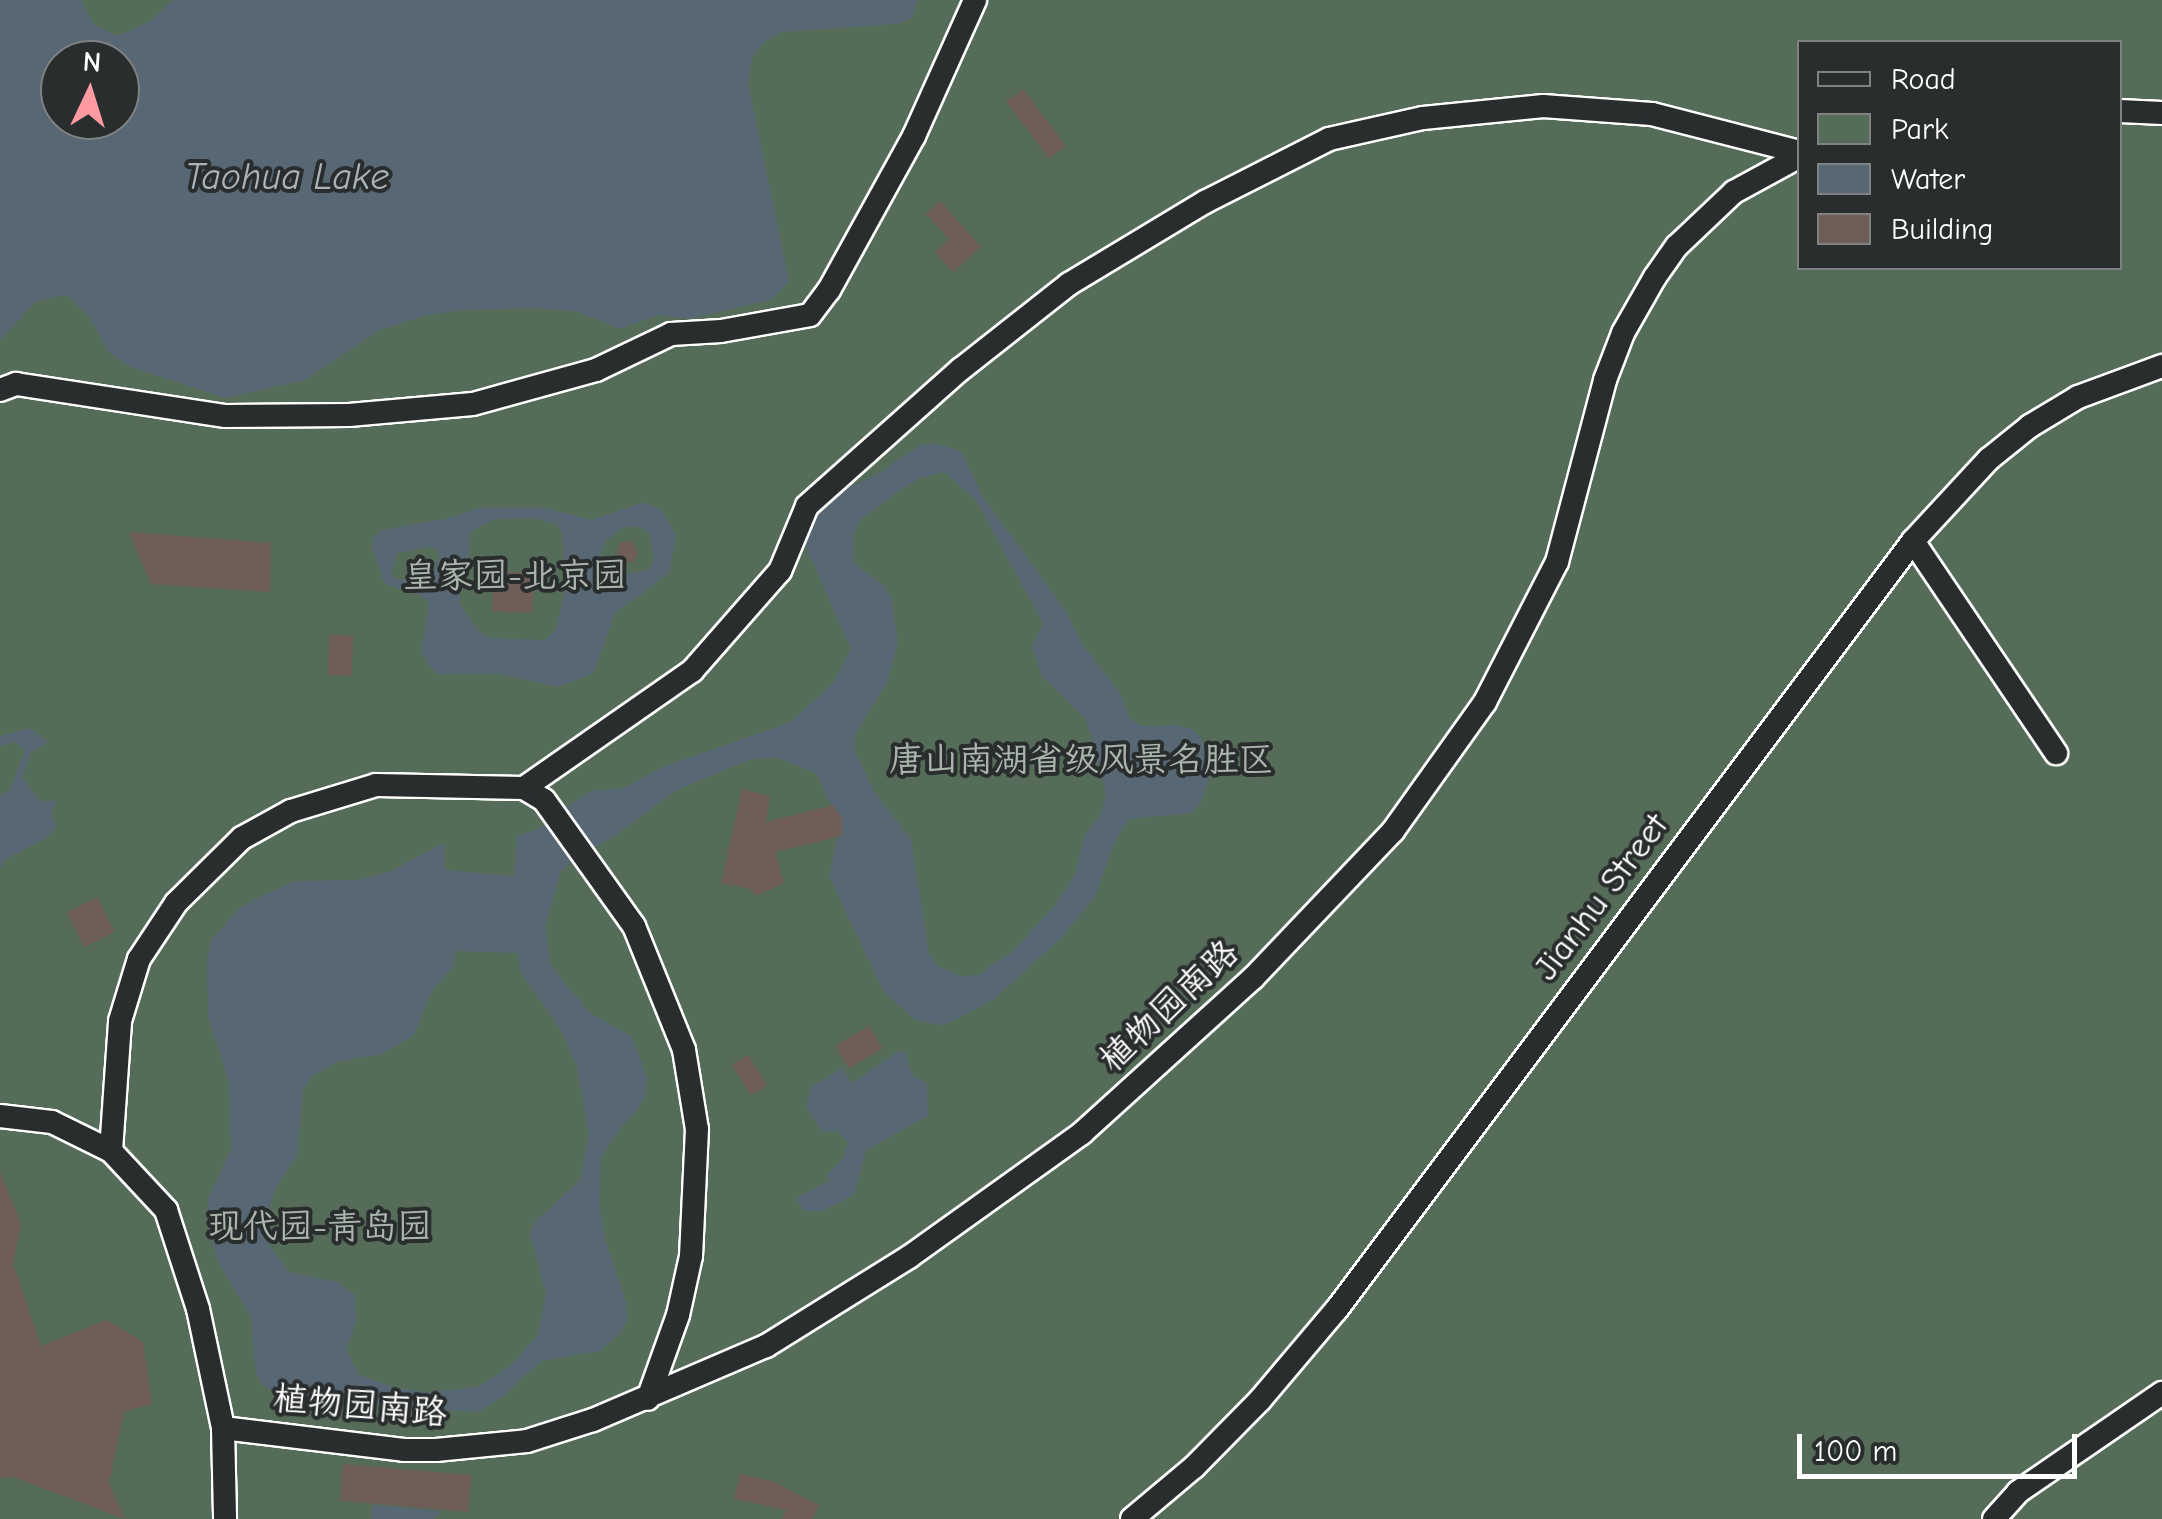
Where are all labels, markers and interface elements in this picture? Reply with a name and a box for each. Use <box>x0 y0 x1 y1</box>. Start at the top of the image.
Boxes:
north arrow <box>40 40 140 140</box>
legend <box>1797 40 2122 270</box>
text: N <box>82 45 102 79</box>
text: Road <box>1891 62 1956 97</box>
text: Park <box>1891 112 1948 147</box>
water label: Taohua Lake <box>185 155 389 201</box>
text: Water <box>1891 162 1965 197</box>
text: Building <box>1891 212 1994 247</box>
park label: 皇家园-北京园 <box>403 555 627 597</box>
park label: 唐山南湖省级风景名胜区 <box>889 739 1273 781</box>
street label: Jianhu Street <box>1525 806 1677 988</box>
street label: 植物园南路 <box>1091 931 1247 1081</box>
park label: 现代园-青岛园 <box>208 1206 432 1248</box>
street label: 植物园南路 <box>271 1377 449 1435</box>
scale bar <box>1802 1414 2082 1476</box>
text: 100 m <box>1814 1434 1897 1469</box>

